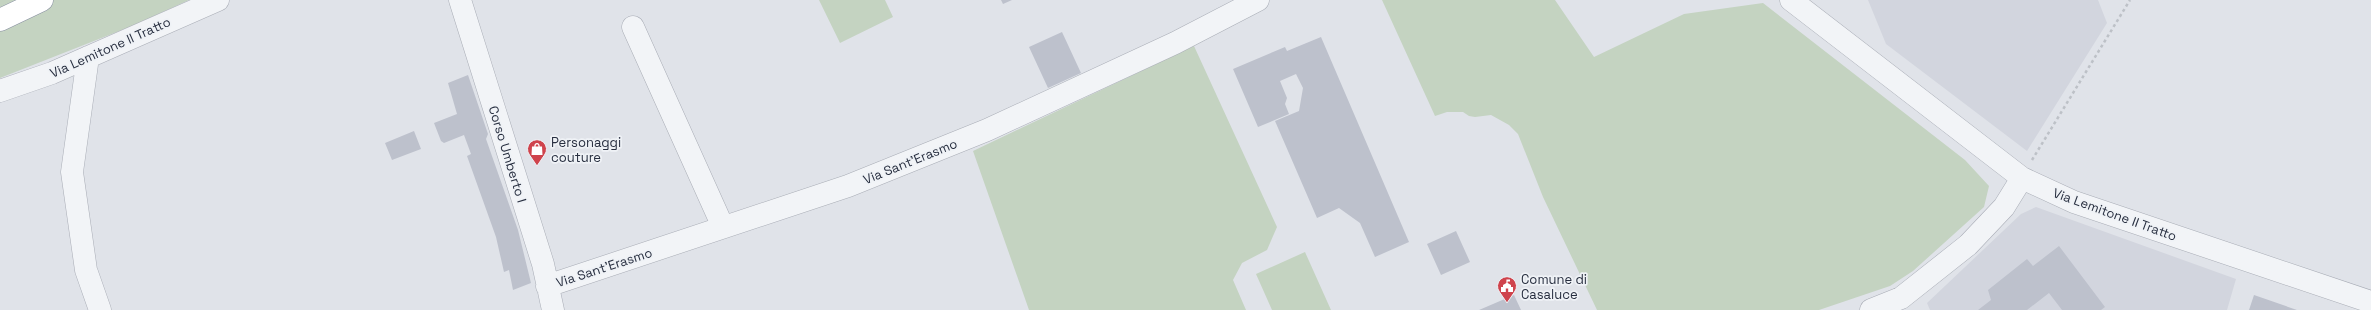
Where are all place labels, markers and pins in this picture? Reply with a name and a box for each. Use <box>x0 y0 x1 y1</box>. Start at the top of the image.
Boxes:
place label: Personaggi couture <box>551 134 621 166</box>
shop icon: Personaggi couture <box>526 138 548 166</box>
place label: Comune di Casaluce <box>1521 271 1587 303</box>
public building icon: Comune di Casaluce <box>1496 275 1518 303</box>

